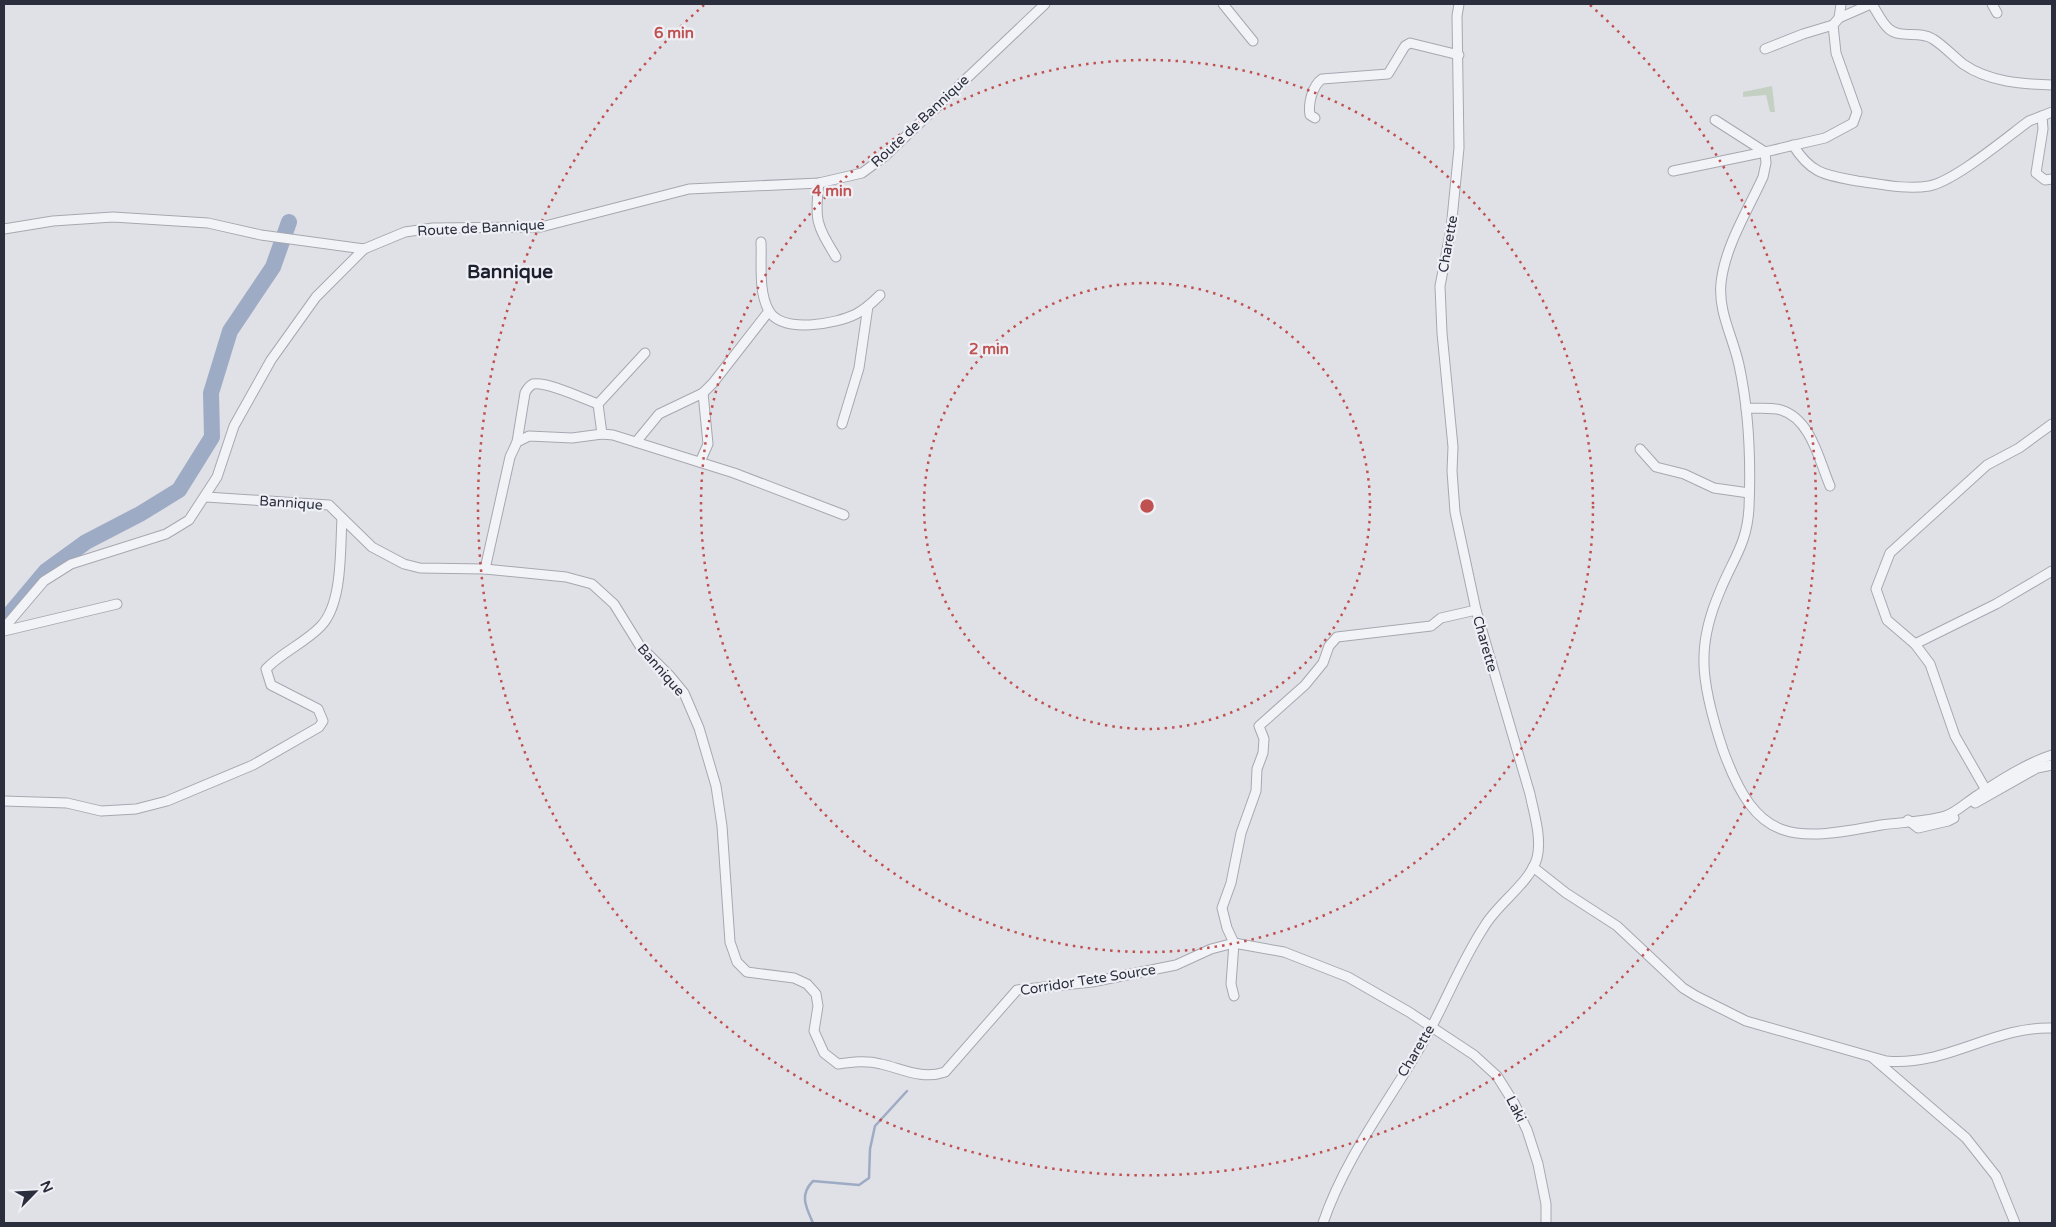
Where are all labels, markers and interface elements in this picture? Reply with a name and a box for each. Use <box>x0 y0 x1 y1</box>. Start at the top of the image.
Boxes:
text: 6 min <box>654 24 694 42</box>
street label: Route de Bannique <box>868 71 973 171</box>
text: 4 min <box>812 182 852 200</box>
street label: Charette <box>1435 214 1461 274</box>
street label: Route de Bannique <box>417 216 545 240</box>
district label: Bannique <box>467 261 553 284</box>
text: 2 min <box>969 340 1009 358</box>
street label: Bannique <box>259 492 323 514</box>
centre of rings <box>1138 497 1156 515</box>
street label: Charette <box>1469 614 1501 674</box>
street label: Bannique <box>634 640 688 700</box>
street label: Corridor Tete Source <box>1019 961 1157 999</box>
street label: Charette <box>1394 1022 1438 1080</box>
street label: Laki <box>1502 1093 1530 1125</box>
north arrow <box>10 1167 60 1217</box>
text: N <box>36 1178 56 1196</box>

